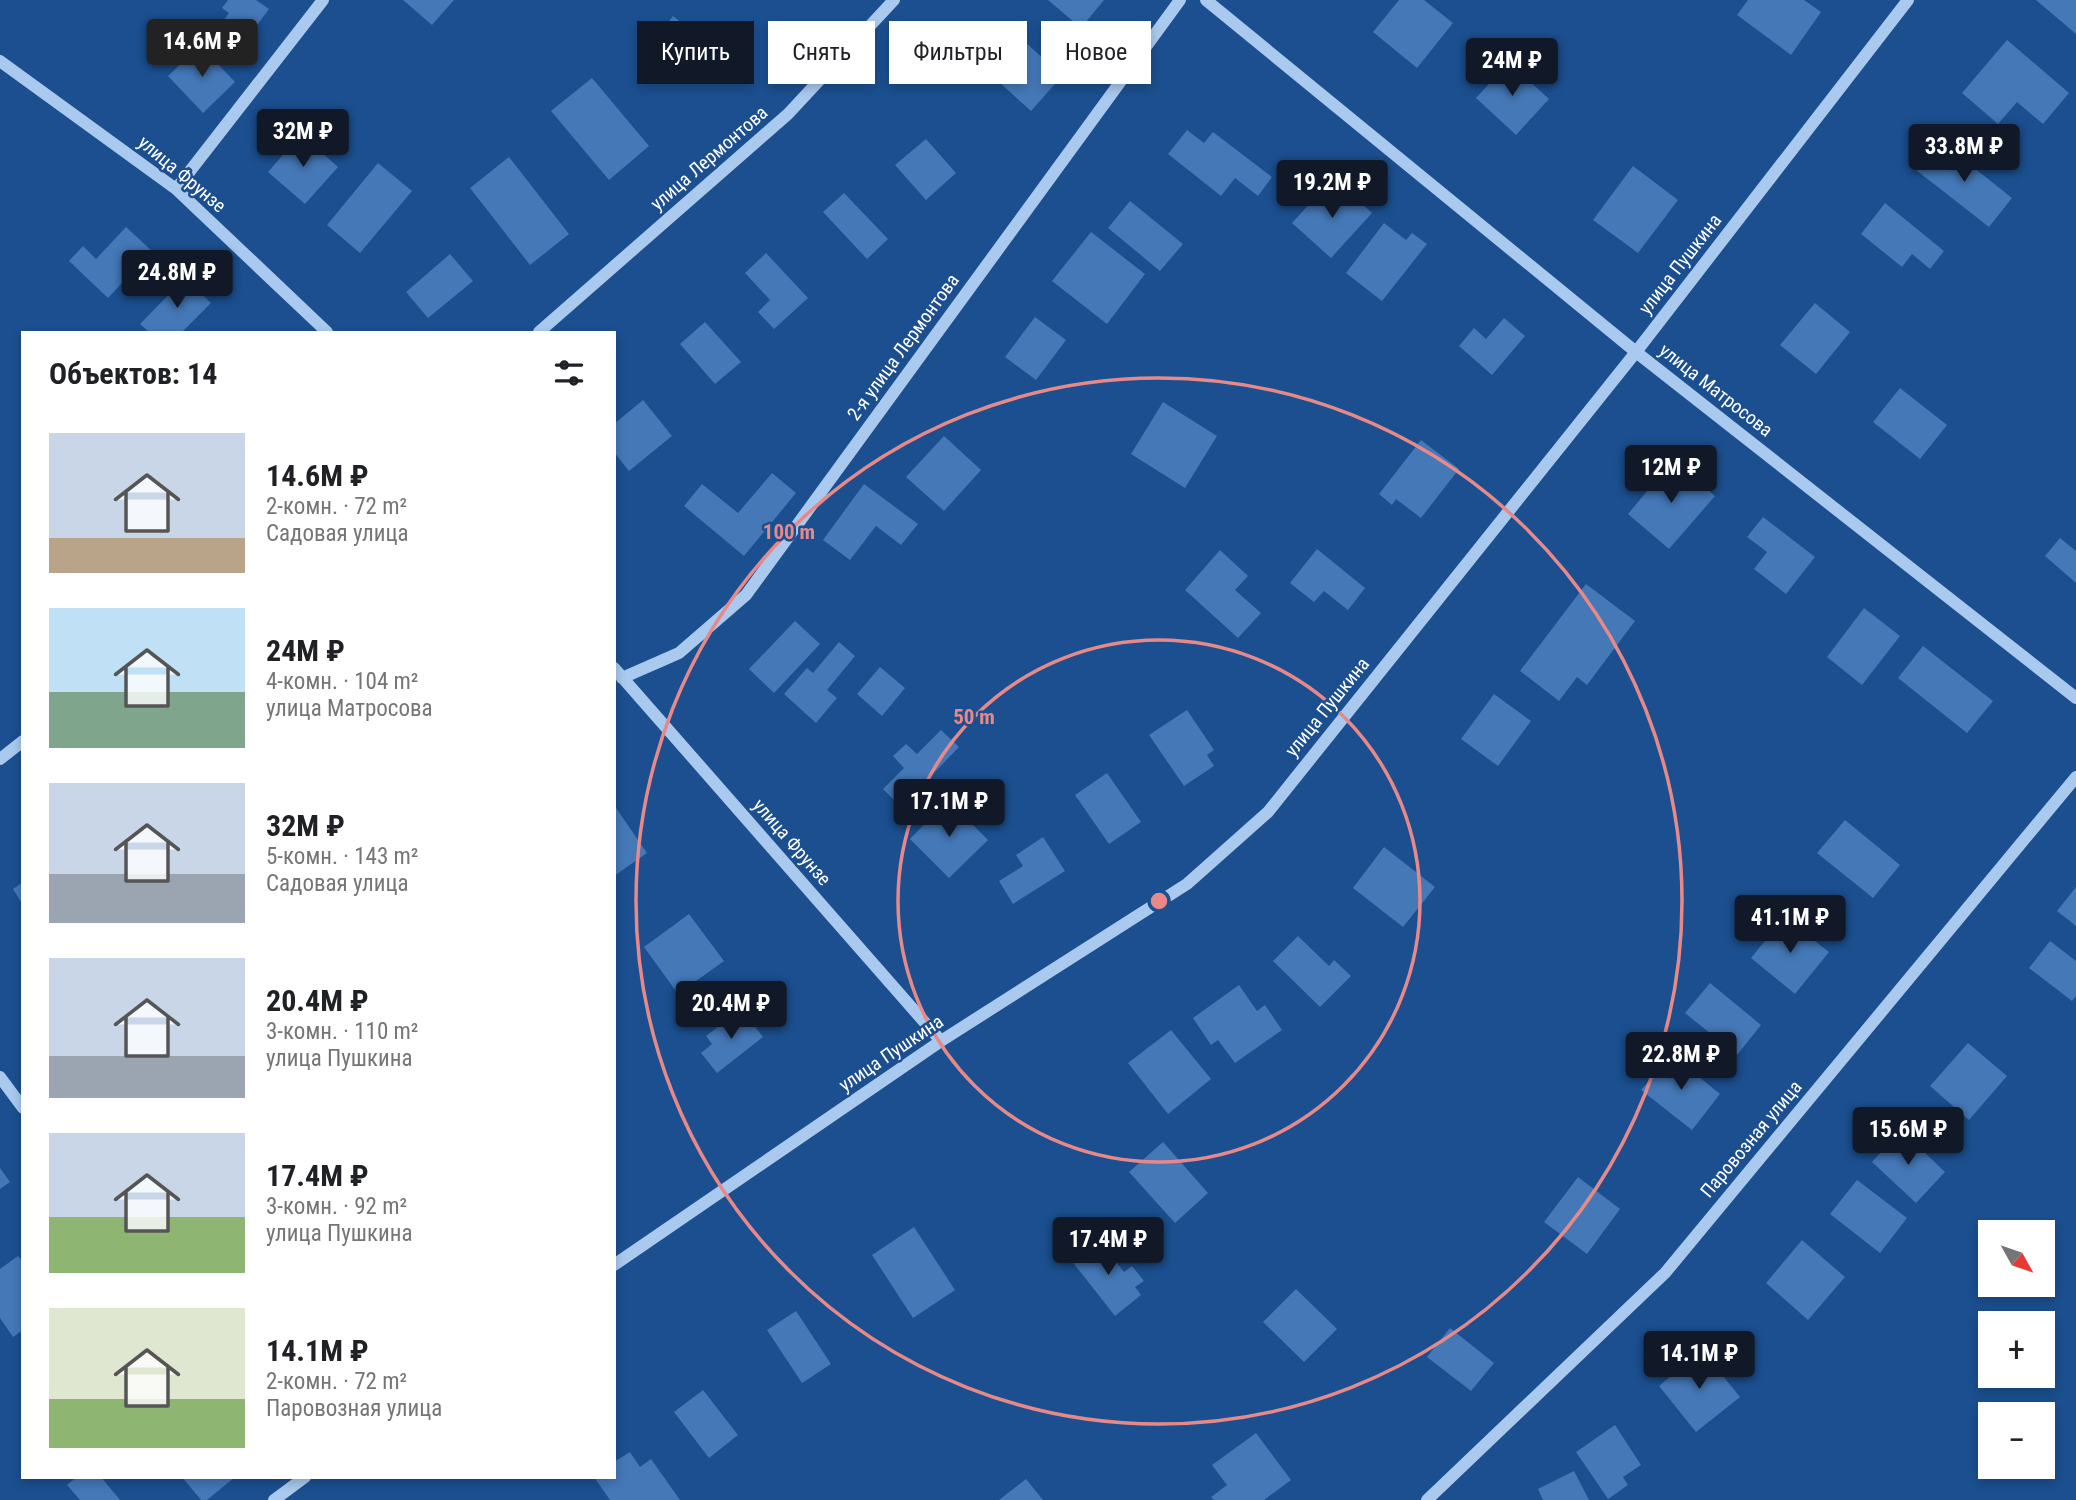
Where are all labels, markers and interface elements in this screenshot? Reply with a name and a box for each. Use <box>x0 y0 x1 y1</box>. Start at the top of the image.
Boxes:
pin: 14.6M ₽ <box>137 20 267 79</box>
chip: Купить <box>637 21 754 84</box>
chip: Снять <box>768 21 875 84</box>
chip: Фильтры <box>889 21 1027 84</box>
chip: Новое <box>1041 21 1151 84</box>
text: 14.6M ₽ <box>163 28 241 55</box>
pin: 24M ₽ <box>1463 38 1561 98</box>
text: 24M ₽ <box>1482 47 1542 74</box>
street label: улица Лермонтова <box>646 101 772 215</box>
pin: 32M ₽ <box>254 110 352 169</box>
text: 32M ₽ <box>273 118 333 145</box>
pin: 33.8M ₽ <box>1899 124 2029 184</box>
street label: улица Фрунзе <box>133 131 231 217</box>
text: 33.8M ₽ <box>1925 133 2003 160</box>
pin: 19.2M ₽ <box>1267 160 1397 220</box>
text: 19.2M ₽ <box>1293 169 1371 196</box>
street label: улица Пушкина <box>1634 209 1726 319</box>
pin: 24.8M ₽ <box>112 250 242 310</box>
text: 24.8M ₽ <box>138 259 216 286</box>
street label: 2-я улица Лермонтова <box>842 269 964 425</box>
street label: улица Матросова <box>1655 339 1777 441</box>
icon: filters <box>550 354 588 392</box>
text: Объектов: 14 <box>49 356 217 391</box>
pin: 12M ₽ <box>1622 446 1720 505</box>
text: 12M ₽ <box>1641 454 1701 481</box>
text: 14.6M ₽ <box>266 458 369 493</box>
icon: home <box>105 461 189 545</box>
text: 2-комн. · 72 m² <box>266 493 407 520</box>
text: Садовая улица <box>266 520 409 547</box>
text: 100 m <box>763 520 815 544</box>
text: 24M ₽ <box>266 633 345 668</box>
icon: home <box>105 636 189 720</box>
street label: улица Пушкина <box>1280 653 1374 761</box>
text: 4-комн. · 104 m² <box>266 668 418 695</box>
text: улица Матросова <box>266 695 433 722</box>
text: 50 m <box>953 705 995 729</box>
pin: 17.1M ₽ <box>884 780 1014 839</box>
text: 17.1M ₽ <box>910 788 988 815</box>
street label: улица Фрунзе <box>748 794 836 890</box>
text: 32M ₽ <box>266 808 345 843</box>
icon: home <box>105 811 189 895</box>
text: 5-комн. · 143 m² <box>266 843 418 870</box>
text: Садовая улица <box>266 870 409 897</box>
centre of rings <box>1147 889 1171 913</box>
pin: 41.1M ₽ <box>1725 895 1855 955</box>
text: 41.1M ₽ <box>1751 904 1829 931</box>
pin: 20.4M ₽ <box>666 982 796 1041</box>
text: 20.4M ₽ <box>266 983 369 1018</box>
icon: home <box>105 986 189 1070</box>
text: 20.4M ₽ <box>692 990 770 1017</box>
street label: улица Пушкина <box>834 1010 948 1096</box>
text: 3-комн. · 110 m² <box>266 1018 418 1045</box>
pin: 22.8M ₽ <box>1616 1032 1746 1092</box>
text: 22.8M ₽ <box>1642 1041 1720 1068</box>
text: улица Пушкина <box>266 1045 412 1072</box>
street label: Паровозная улица <box>1695 1076 1807 1202</box>
pin: 15.6M ₽ <box>1843 1108 1973 1167</box>
text: 15.6M ₽ <box>1869 1116 1947 1143</box>
text: 17.4M ₽ <box>266 1158 369 1193</box>
icon: home <box>105 1161 189 1245</box>
text: 3-комн. · 92 m² <box>266 1193 407 1220</box>
pin: 17.4M ₽ <box>1043 1218 1173 1277</box>
text: улица Пушкина <box>266 1220 412 1247</box>
north arrow <box>1978 1220 2054 1297</box>
map controls <box>1978 1220 2055 1479</box>
text: 17.4M ₽ <box>1069 1226 1147 1253</box>
button: + <box>1978 1311 2055 1388</box>
pin: 14.1M ₽ <box>1634 1332 1764 1391</box>
text: 14.1M ₽ <box>266 1333 369 1368</box>
icon: home <box>105 1336 189 1420</box>
text: 14.1M ₽ <box>1660 1340 1738 1367</box>
text: 2-комн. · 72 m² <box>266 1368 407 1395</box>
text: Паровозная улица <box>266 1395 442 1422</box>
button: − <box>1978 1402 2055 1479</box>

